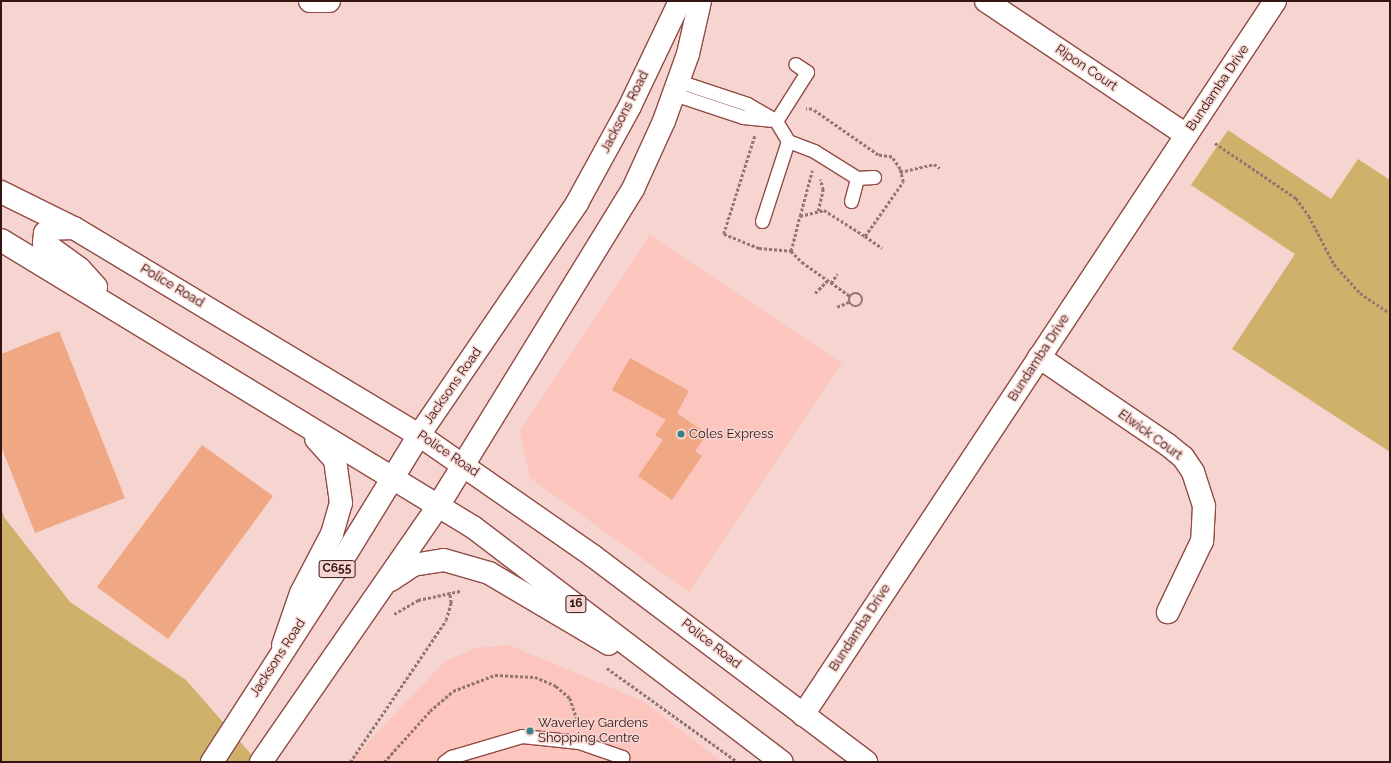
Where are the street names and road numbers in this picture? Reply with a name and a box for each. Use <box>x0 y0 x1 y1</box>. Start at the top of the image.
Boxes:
street label: Ripon Court <box>1052 42 1120 94</box>
street label: Bundamba Drive <box>1183 42 1253 134</box>
street label: Jacksons Road <box>598 69 652 155</box>
street label: Police Road <box>137 261 207 311</box>
street label: Bundamba Drive <box>1005 312 1073 404</box>
street label: Jacksons Road <box>421 345 485 427</box>
street label: Elwick Court <box>1115 407 1185 463</box>
street label: Police Road <box>414 428 482 480</box>
road number: C655 <box>318 559 356 579</box>
street label: Bundamba Drive <box>826 582 894 674</box>
road number: 16 <box>565 594 587 614</box>
street label: Jacksons Road <box>247 616 309 700</box>
street label: Police Road <box>678 616 744 672</box>

